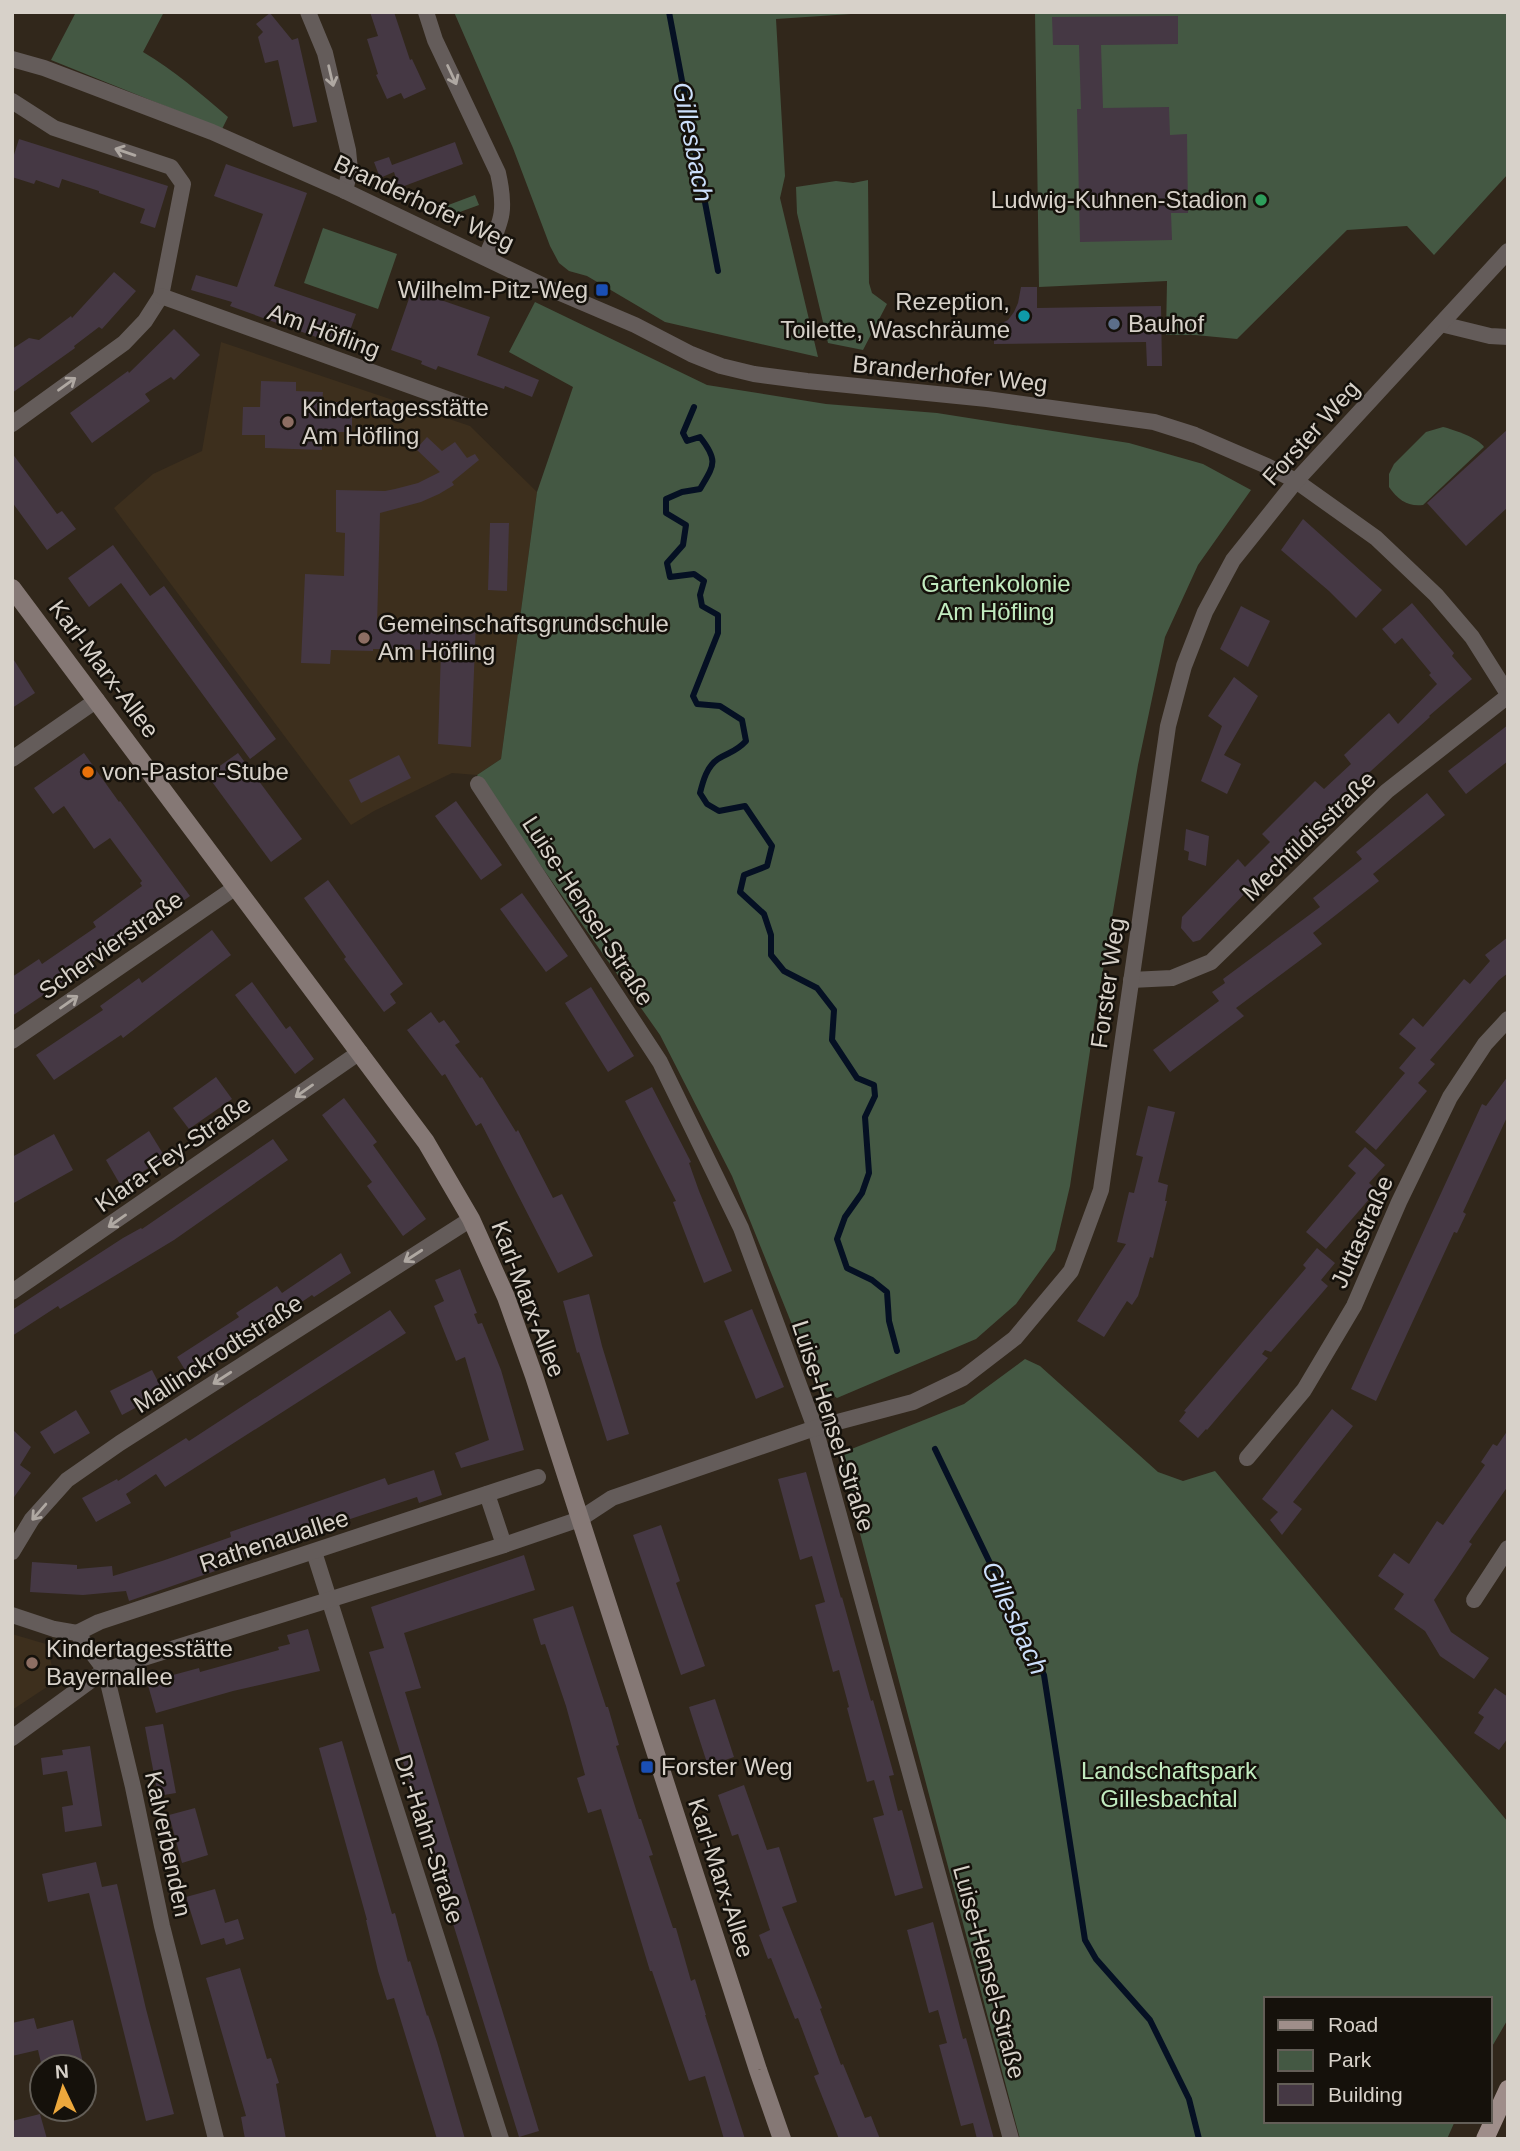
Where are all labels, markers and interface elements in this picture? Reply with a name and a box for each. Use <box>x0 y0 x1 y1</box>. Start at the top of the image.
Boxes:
one-way arrow <box>324 64 338 87</box>
one-way arrow <box>446 64 459 85</box>
water label: Gillesbach <box>667 80 719 204</box>
one-way arrow <box>115 145 137 157</box>
street label: Branderhofer Weg <box>330 149 519 256</box>
place label: Ludwig-Kuhnen-Stadion <box>991 186 1247 213</box>
marker: Ludwig-Kuhnen-Stadion <box>1253 192 1269 208</box>
place label: Wilhelm-Pitz-Weg <box>398 276 588 303</box>
marker: Wilhelm-Pitz-Weg <box>594 282 610 298</box>
place label: Rezeption, Toilette, Waschräume <box>780 288 1010 343</box>
street label: Am Höfling <box>264 298 384 363</box>
marker: Rezeption, Toilette, Waschräume <box>1016 308 1032 324</box>
place label: Bauhof <box>1128 310 1204 337</box>
marker: Bauhof <box>1106 316 1122 332</box>
street label: Branderhofer Weg <box>851 350 1049 397</box>
street label: Forster Weg <box>1257 375 1365 491</box>
one-way arrow <box>58 377 77 392</box>
place label: Kindertagesstätte Am Höfling <box>302 394 489 449</box>
marker: Kindertagesstätte Am Höfling <box>280 414 296 430</box>
park label: Gartenkolonie Am Höfling <box>921 570 1071 625</box>
street label: Karl-Marx-Allee <box>44 595 165 743</box>
place label: Gemeinschaftsgrundschule Am Höfling <box>378 610 669 665</box>
marker: Gemeinschaftsgrundschule Am Höfling <box>356 630 372 646</box>
place label: von-Pastor-Stube <box>102 758 289 785</box>
marker: von-Pastor-Stube <box>80 764 96 780</box>
street label: Mechtildisstraße <box>1236 765 1381 906</box>
street label: Luise-Hensel-Straße <box>517 811 660 1010</box>
street label: Schervierstraße <box>34 885 188 1004</box>
street label: Forster Weg <box>1085 916 1130 1050</box>
one-way arrow <box>59 995 78 1009</box>
one-way arrow <box>294 1084 314 1098</box>
street label: Klara-Fey-Straße <box>90 1090 256 1217</box>
street label: Juttastraße <box>1325 1171 1398 1292</box>
one-way arrow <box>108 1214 127 1228</box>
street label: Karl-Marx-Allee <box>486 1217 571 1381</box>
one-way arrow <box>404 1249 424 1263</box>
street label: Mallinckrodtstraße <box>128 1289 307 1418</box>
street label: Luise-Hensel-Straße <box>787 1317 880 1535</box>
one-way arrow <box>212 1372 232 1386</box>
one-way arrow <box>31 1502 47 1520</box>
street label: Rathenauallee <box>196 1504 352 1577</box>
water label: Gillesbach <box>976 1557 1054 1679</box>
place label: Kindertagesstätte Bayernallee <box>46 1635 233 1690</box>
marker: Kindertagesstätte Bayernallee <box>24 1655 40 1671</box>
street label: Dr.-Hahn-Straße <box>389 1751 470 1927</box>
place label: Forster Weg <box>661 1753 793 1780</box>
park label: Landschaftspark Gillesbachtal <box>1081 1757 1258 1812</box>
marker: Forster Weg <box>639 1759 655 1775</box>
street label: Kalverbenden <box>140 1769 197 1919</box>
street label: Karl-Marx-Allee <box>683 1795 760 1961</box>
street label: Luise-Hensel-Straße <box>948 1862 1031 2082</box>
legend <box>1264 1997 1492 2123</box>
text: Road <box>1328 2013 1378 2036</box>
text: Park <box>1328 2048 1372 2071</box>
north arrow <box>28 2053 98 2123</box>
text: N <box>54 2061 69 2082</box>
text: Building <box>1328 2083 1403 2106</box>

